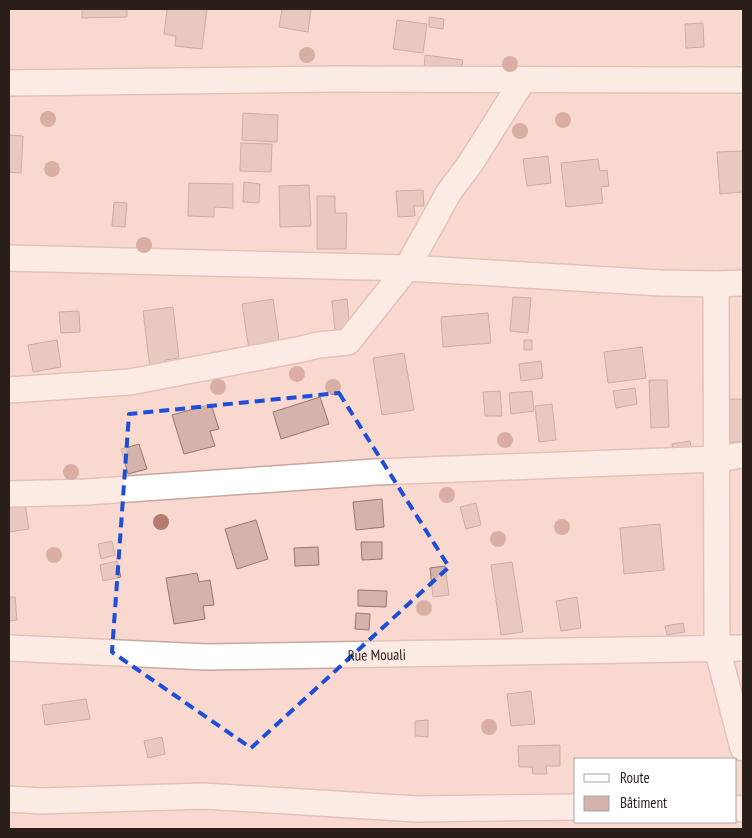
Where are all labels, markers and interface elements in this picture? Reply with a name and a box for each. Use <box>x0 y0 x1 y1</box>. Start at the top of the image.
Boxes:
street label: Rue Mouali <box>347 644 406 664</box>
legend <box>574 758 737 823</box>
text: Route <box>620 768 650 787</box>
text: Bâtiment <box>620 793 667 812</box>

